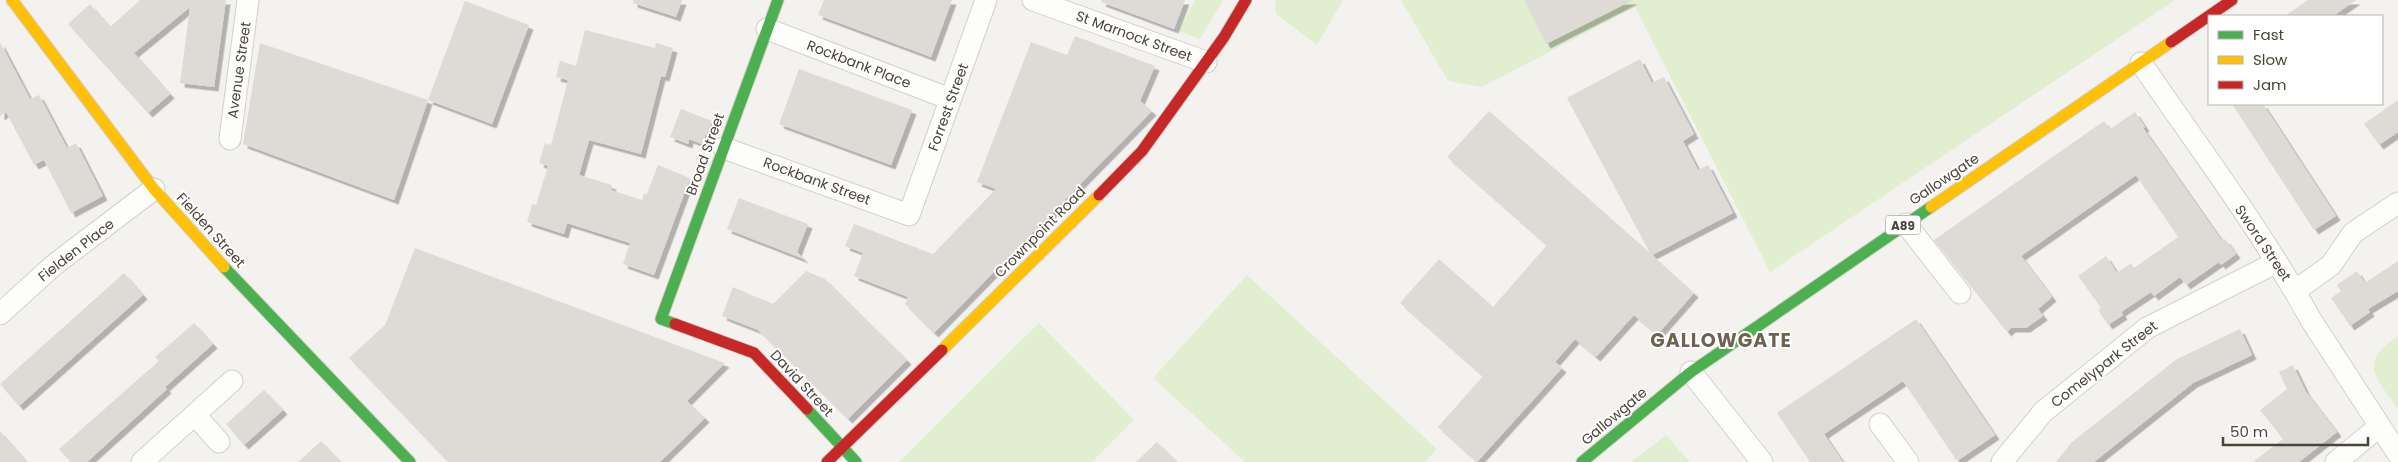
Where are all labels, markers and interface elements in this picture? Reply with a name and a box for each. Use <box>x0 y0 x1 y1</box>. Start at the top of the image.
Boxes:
street label: St Marnock Street <box>1073 6 1195 66</box>
legend <box>2208 15 2383 105</box>
street label: Avenue Street <box>222 20 256 120</box>
text: Fast <box>2253 24 2284 45</box>
street label: Rockbank Place <box>804 35 914 93</box>
text: Slow <box>2253 49 2288 70</box>
street label: Forrest Street <box>923 60 973 154</box>
text: Jam <box>2253 74 2287 95</box>
street label: Broad Street <box>681 110 729 198</box>
street label: Gallowgate <box>1905 148 1983 210</box>
street label: Rockbank Street <box>760 152 874 210</box>
street label: Crownpoint Road <box>990 182 1090 282</box>
street label: Fielden Street <box>172 188 250 272</box>
street label: Sword Street <box>2230 201 2296 285</box>
street label: Fielden Place <box>34 214 119 286</box>
road number: A89 <box>1886 216 1920 234</box>
street label: Comelypark Street <box>2047 316 2161 412</box>
district label: GALLOWGATE <box>1650 327 1792 354</box>
street label: David Street <box>766 345 838 421</box>
street label: Gallowgate <box>1577 382 1651 449</box>
scale bar <box>2223 414 2368 446</box>
text: 50 m <box>2230 421 2268 442</box>

